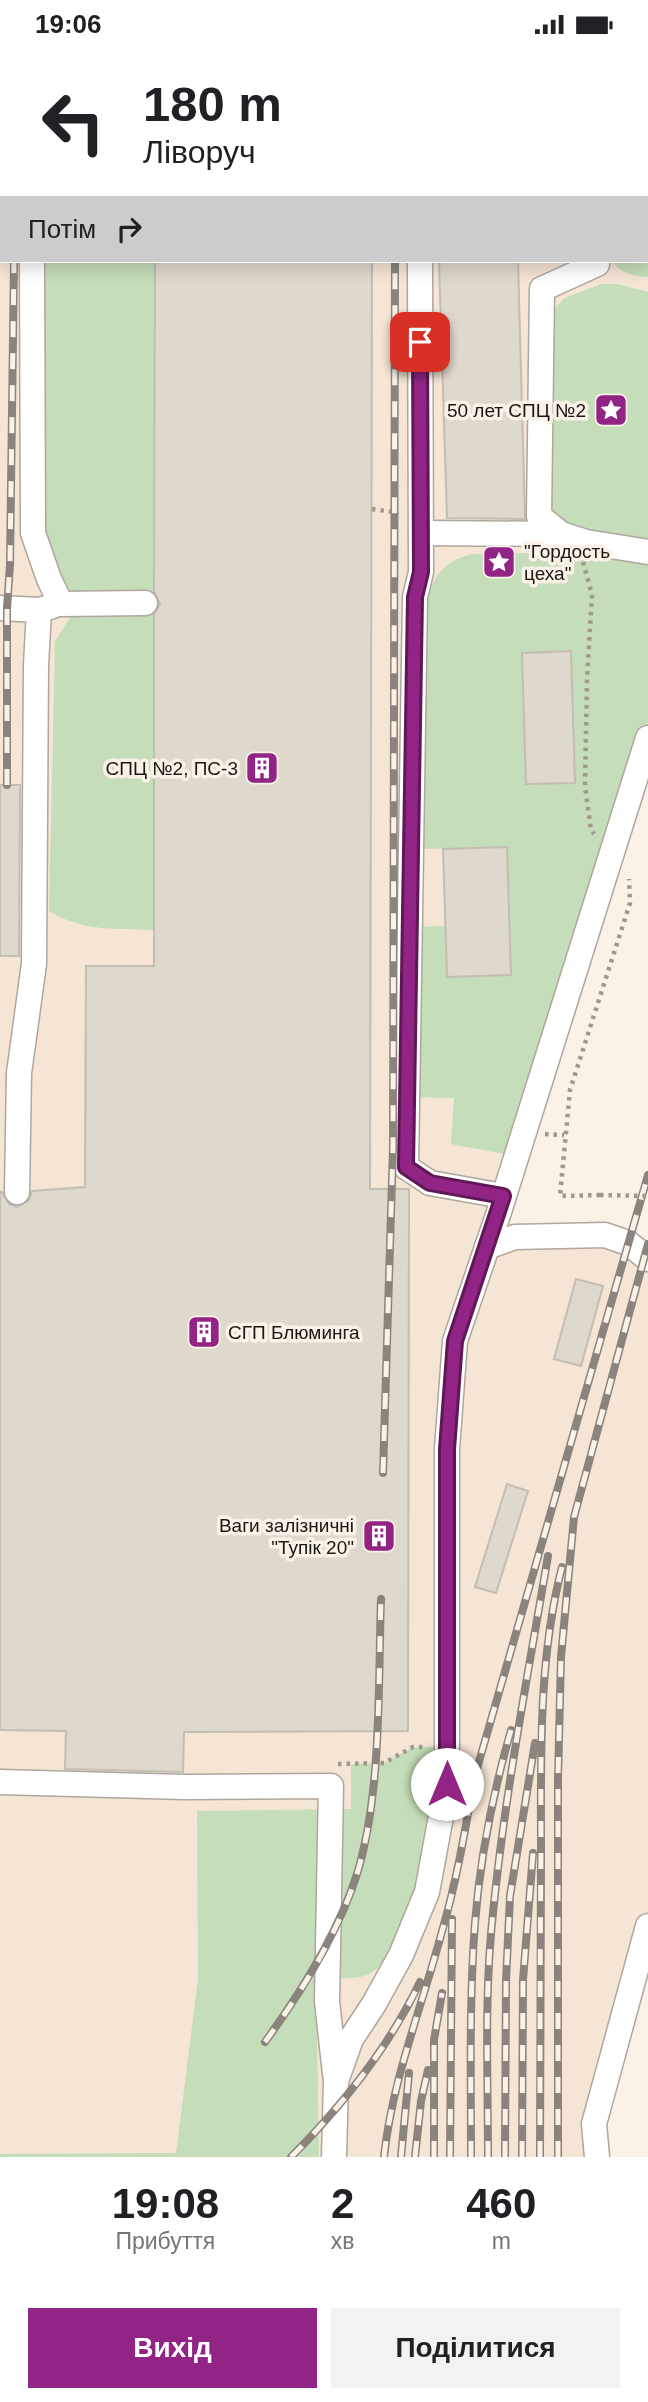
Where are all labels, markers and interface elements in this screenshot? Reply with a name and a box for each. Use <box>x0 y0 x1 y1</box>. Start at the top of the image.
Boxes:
text: 19:06 <box>35 9 102 39</box>
icon: left <box>28 77 119 168</box>
text: 180 m <box>143 77 282 131</box>
text: Ліворуч <box>143 134 256 170</box>
icon: right <box>110 210 148 248</box>
text: Потім <box>28 214 96 244</box>
pin <box>390 312 450 372</box>
icon: arrive <box>401 323 439 361</box>
place icon: 50 лет СПЦ №2 <box>592 391 630 429</box>
place label: 50 лет СПЦ №2 <box>447 400 586 421</box>
place label: "Гордость цеха" <box>524 541 610 584</box>
place icon: "Гордость цеха" <box>480 543 518 581</box>
building icon: СПЦ №2, ПС-3 <box>243 749 281 787</box>
place label: СПЦ №2, ПС-3 <box>106 758 238 779</box>
building icon: СГП Блюминга <box>185 1313 223 1351</box>
place label: СГП Блюминга <box>228 1322 360 1343</box>
place label: Ваги залізничні "Тупік 20" <box>219 1515 354 1558</box>
building icon: Ваги залізничні "Тупік 20" <box>360 1517 398 1555</box>
position arrow <box>410 1747 484 1821</box>
text: 19:08 <box>112 2180 219 2227</box>
text: 2 <box>331 2180 354 2227</box>
text: 460 <box>466 2180 536 2227</box>
text: Прибуття <box>115 2228 215 2254</box>
text: хв <box>331 2228 355 2254</box>
text: m <box>492 2228 511 2254</box>
button: Вихід <box>28 2308 317 2388</box>
button: Поділитися <box>331 2308 620 2388</box>

